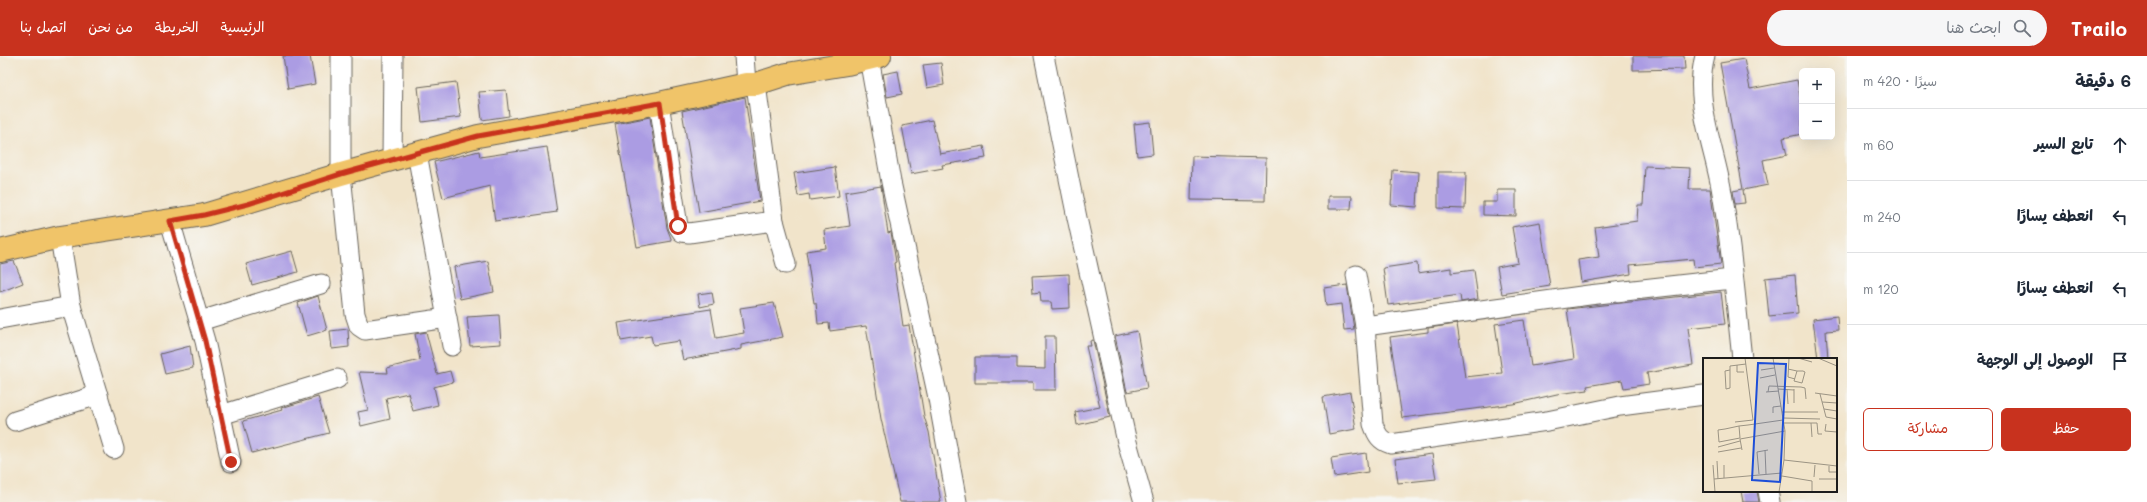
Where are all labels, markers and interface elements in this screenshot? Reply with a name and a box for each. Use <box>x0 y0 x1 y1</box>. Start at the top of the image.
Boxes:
search box <box>1767 10 2047 46</box>
text: Trailo <box>2071 16 2127 41</box>
text: اتصل بنا <box>20 17 66 36</box>
text: من نحن <box>88 17 133 36</box>
text: الخريطة <box>155 17 199 36</box>
text: الرئيسية <box>221 17 264 36</box>
text: ابحث هنا <box>1946 17 2001 37</box>
icon: search <box>2011 17 2033 39</box>
map controls <box>1799 68 1835 140</box>
button: + <box>1799 68 1835 104</box>
text: 6 دقيقة <box>2075 69 2131 91</box>
text: سيرًا · 420 m <box>1863 72 1937 89</box>
button: − <box>1799 104 1835 140</box>
text: تابع السير <box>2034 133 2093 153</box>
icon: ahead <box>2109 134 2131 156</box>
text: 60 m <box>1863 136 1893 153</box>
text: انعطف يسارًا <box>2017 205 2093 225</box>
icon: left <box>2109 206 2131 228</box>
text: 240 m <box>1863 208 1900 225</box>
route start <box>669 217 687 235</box>
text: انعطف يسارًا <box>2017 277 2093 297</box>
icon: left <box>2109 278 2131 300</box>
text: 120 m <box>1863 280 1899 297</box>
text: الوصول إلى الوجهة <box>1977 349 2093 369</box>
icon: arrive <box>2109 350 2131 372</box>
inset map <box>1703 358 1837 492</box>
button: مشاركة <box>1863 408 1993 451</box>
button: حفظ <box>2001 408 2131 451</box>
route end <box>222 453 240 471</box>

